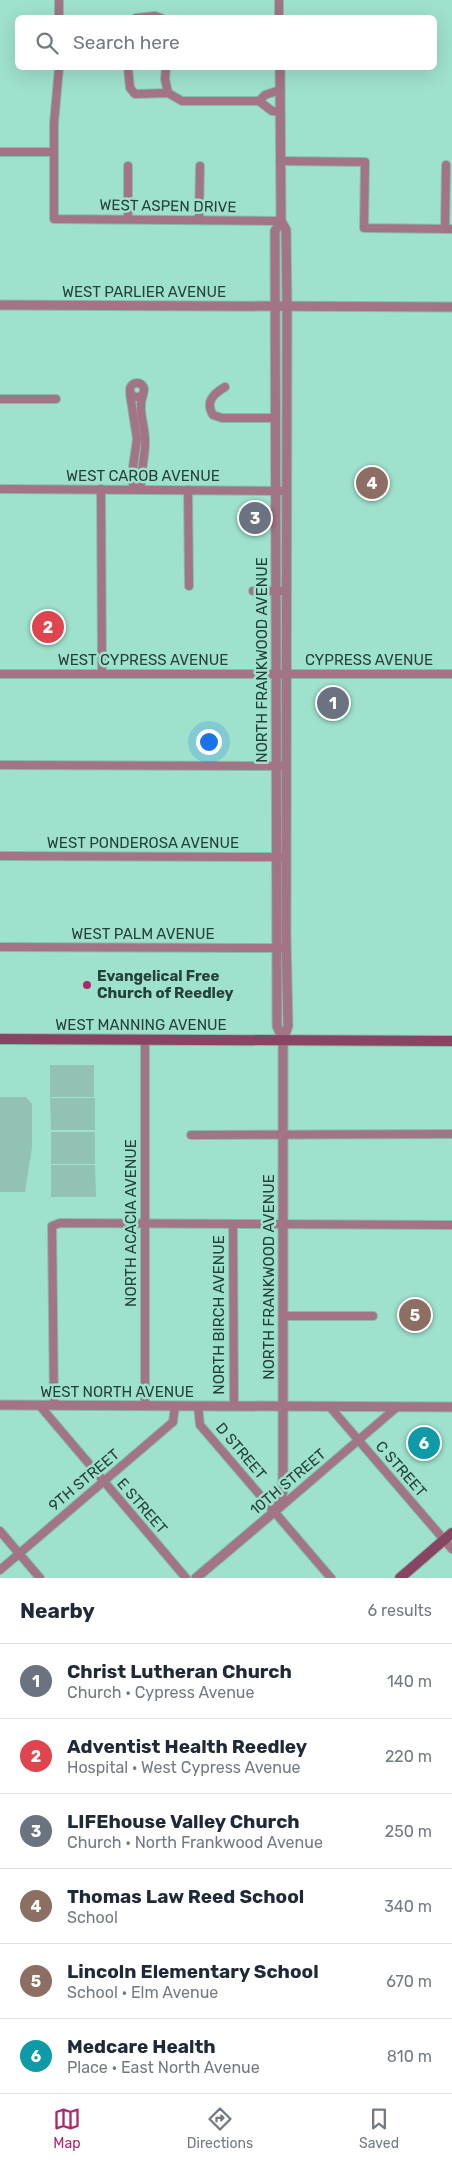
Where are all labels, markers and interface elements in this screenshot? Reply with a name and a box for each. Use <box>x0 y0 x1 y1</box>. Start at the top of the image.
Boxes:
search box <box>15 15 437 70</box>
icon: search <box>33 29 61 57</box>
text: Search here <box>73 31 180 54</box>
street label: WEST ASPEN DRIVE <box>99 196 237 216</box>
street label: WEST PARLIER AVENUE <box>62 283 226 301</box>
pin: 4 <box>356 464 388 502</box>
street label: WEST CAROB AVENUE <box>66 467 220 485</box>
pin: 3 <box>239 499 271 537</box>
street label: NORTH FRANKWOOD AVENUE <box>253 557 271 763</box>
pin: 2 <box>32 608 64 646</box>
street label: WEST CYPRESS AVENUE <box>58 651 228 669</box>
street label: CYPRESS AVENUE <box>305 651 433 669</box>
pin: 1 <box>317 684 349 722</box>
your location <box>196 729 222 755</box>
street label: WEST PONDEROSA AVENUE <box>47 834 239 852</box>
street label: WEST PALM AVENUE <box>71 925 215 943</box>
place label: Evangelical Free Church of Reedley <box>97 967 233 1002</box>
marker: Evangelical Free Church of Reedley <box>81 979 93 991</box>
street label: WEST MANNING AVENUE <box>55 1016 227 1034</box>
street label: NORTH ACACIA AVENUE <box>122 1139 140 1307</box>
street label: NORTH FRANKWOOD AVENUE <box>260 1174 278 1380</box>
street label: NORTH BIRCH AVENUE <box>210 1235 228 1395</box>
pin: 5 <box>399 1296 431 1334</box>
street label: WEST NORTH AVENUE <box>40 1383 194 1401</box>
street label: D STREET <box>212 1419 270 1483</box>
pin: 6 <box>408 1424 440 1462</box>
street label: C STREET <box>372 1437 430 1501</box>
street label: 9TH STREET <box>45 1445 123 1515</box>
street label: 10TH STREET <box>246 1445 330 1519</box>
street label: E STREET <box>113 1475 171 1538</box>
text: Nearby <box>20 1598 95 1623</box>
text: 6 results <box>367 1601 432 1620</box>
text: Christ Lutheran Church <box>67 1660 292 1683</box>
text: 1 <box>32 1672 40 1691</box>
text: 140 m <box>387 1672 432 1691</box>
text: Church · Cypress Avenue <box>67 1683 254 1702</box>
text: Adventist Health Reedley <box>67 1735 307 1758</box>
text: 2 <box>31 1747 41 1766</box>
text: 220 m <box>385 1747 432 1766</box>
text: Hospital · West Cypress Avenue <box>67 1758 301 1777</box>
text: LIFEhouse Valley Church <box>67 1810 300 1833</box>
text: 3 <box>31 1822 41 1841</box>
text: 250 m <box>385 1822 432 1841</box>
text: Church · North Frankwood Avenue <box>67 1833 323 1852</box>
text: Thomas Law Reed School <box>67 1885 304 1908</box>
text: 4 <box>31 1897 41 1916</box>
text: 340 m <box>384 1897 432 1916</box>
text: School <box>67 1908 118 1927</box>
text: Lincoln Elementary School <box>67 1960 319 1983</box>
text: 5 <box>31 1972 41 1991</box>
text: 670 m <box>386 1972 432 1991</box>
text: School · Elm Avenue <box>67 1983 218 2002</box>
text: Medcare Health <box>67 2035 216 2058</box>
text: 6 <box>31 2047 41 2066</box>
text: 810 m <box>387 2047 432 2066</box>
text: Place · East North Avenue <box>67 2058 260 2077</box>
tab: Map <box>53 2105 81 2152</box>
tab: Directions <box>187 2105 253 2152</box>
tab: Saved <box>359 2105 399 2152</box>

